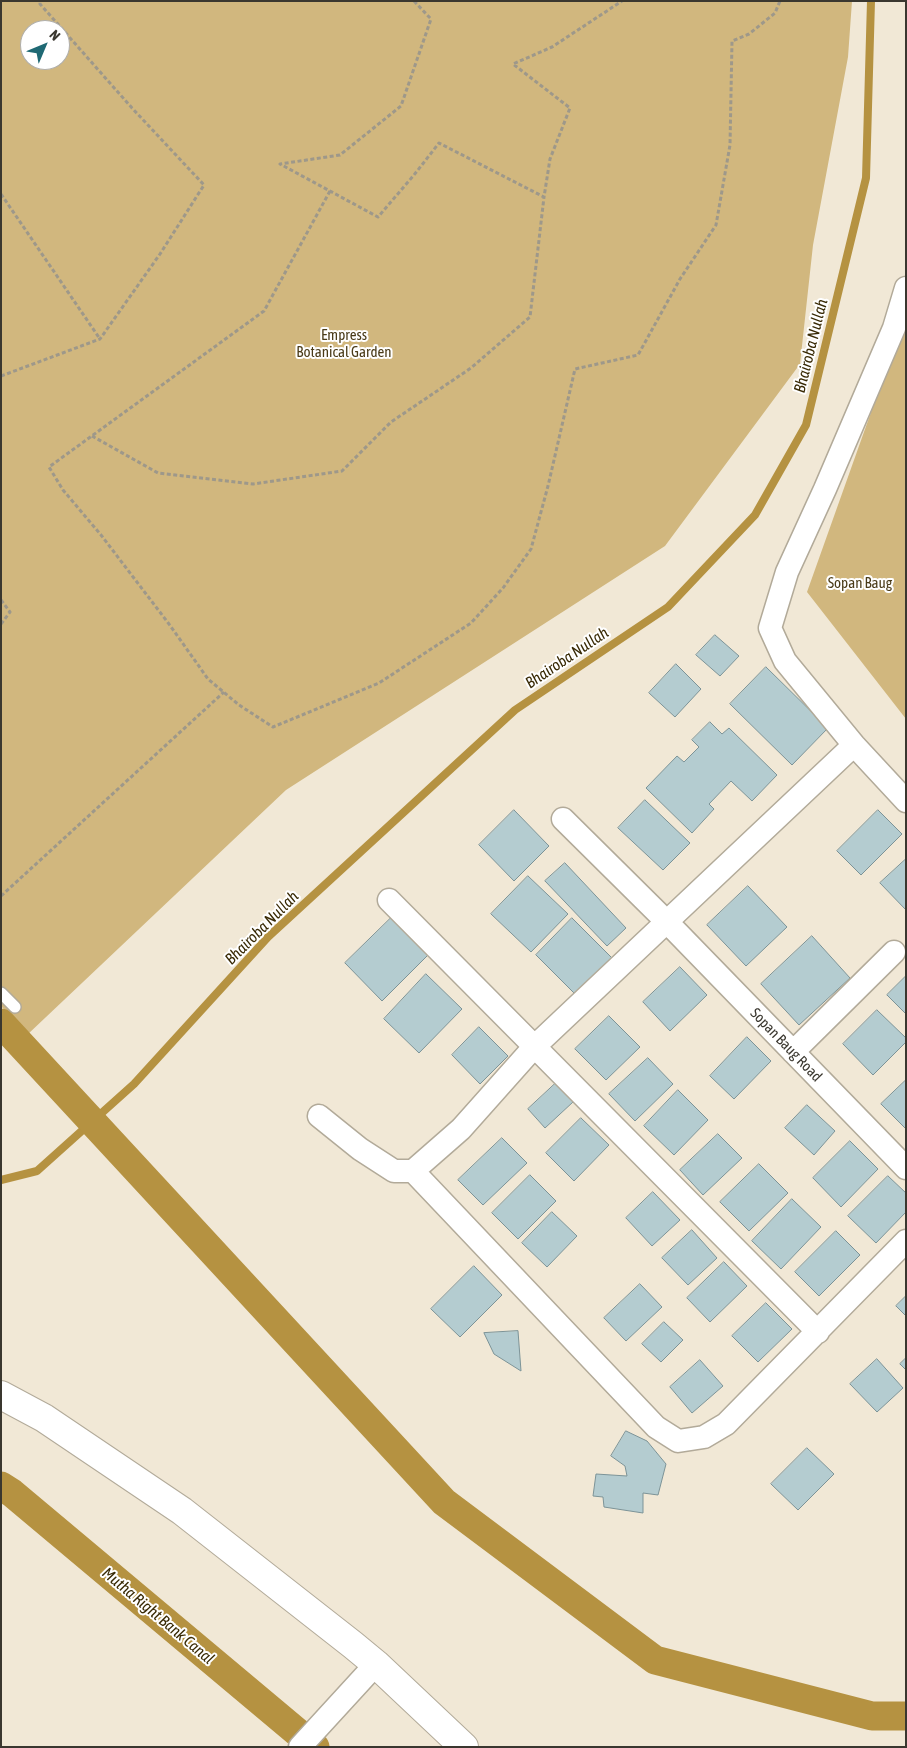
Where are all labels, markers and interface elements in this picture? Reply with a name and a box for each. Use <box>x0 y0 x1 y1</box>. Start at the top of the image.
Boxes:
north arrow <box>20 20 70 70</box>
text: N <box>46 27 63 44</box>
water label: Bhairoba Nullah <box>790 297 832 395</box>
park label: Empress Botanical Garden <box>296 326 392 361</box>
park label: Sopan Baug <box>828 574 892 592</box>
water label: Bhairoba Nullah <box>522 623 612 693</box>
water label: Bhairoba Nullah <box>221 887 303 969</box>
street label: Sopan Baug Road <box>746 1004 826 1086</box>
water label: Mutha Right Bank Canal <box>98 1564 218 1668</box>

